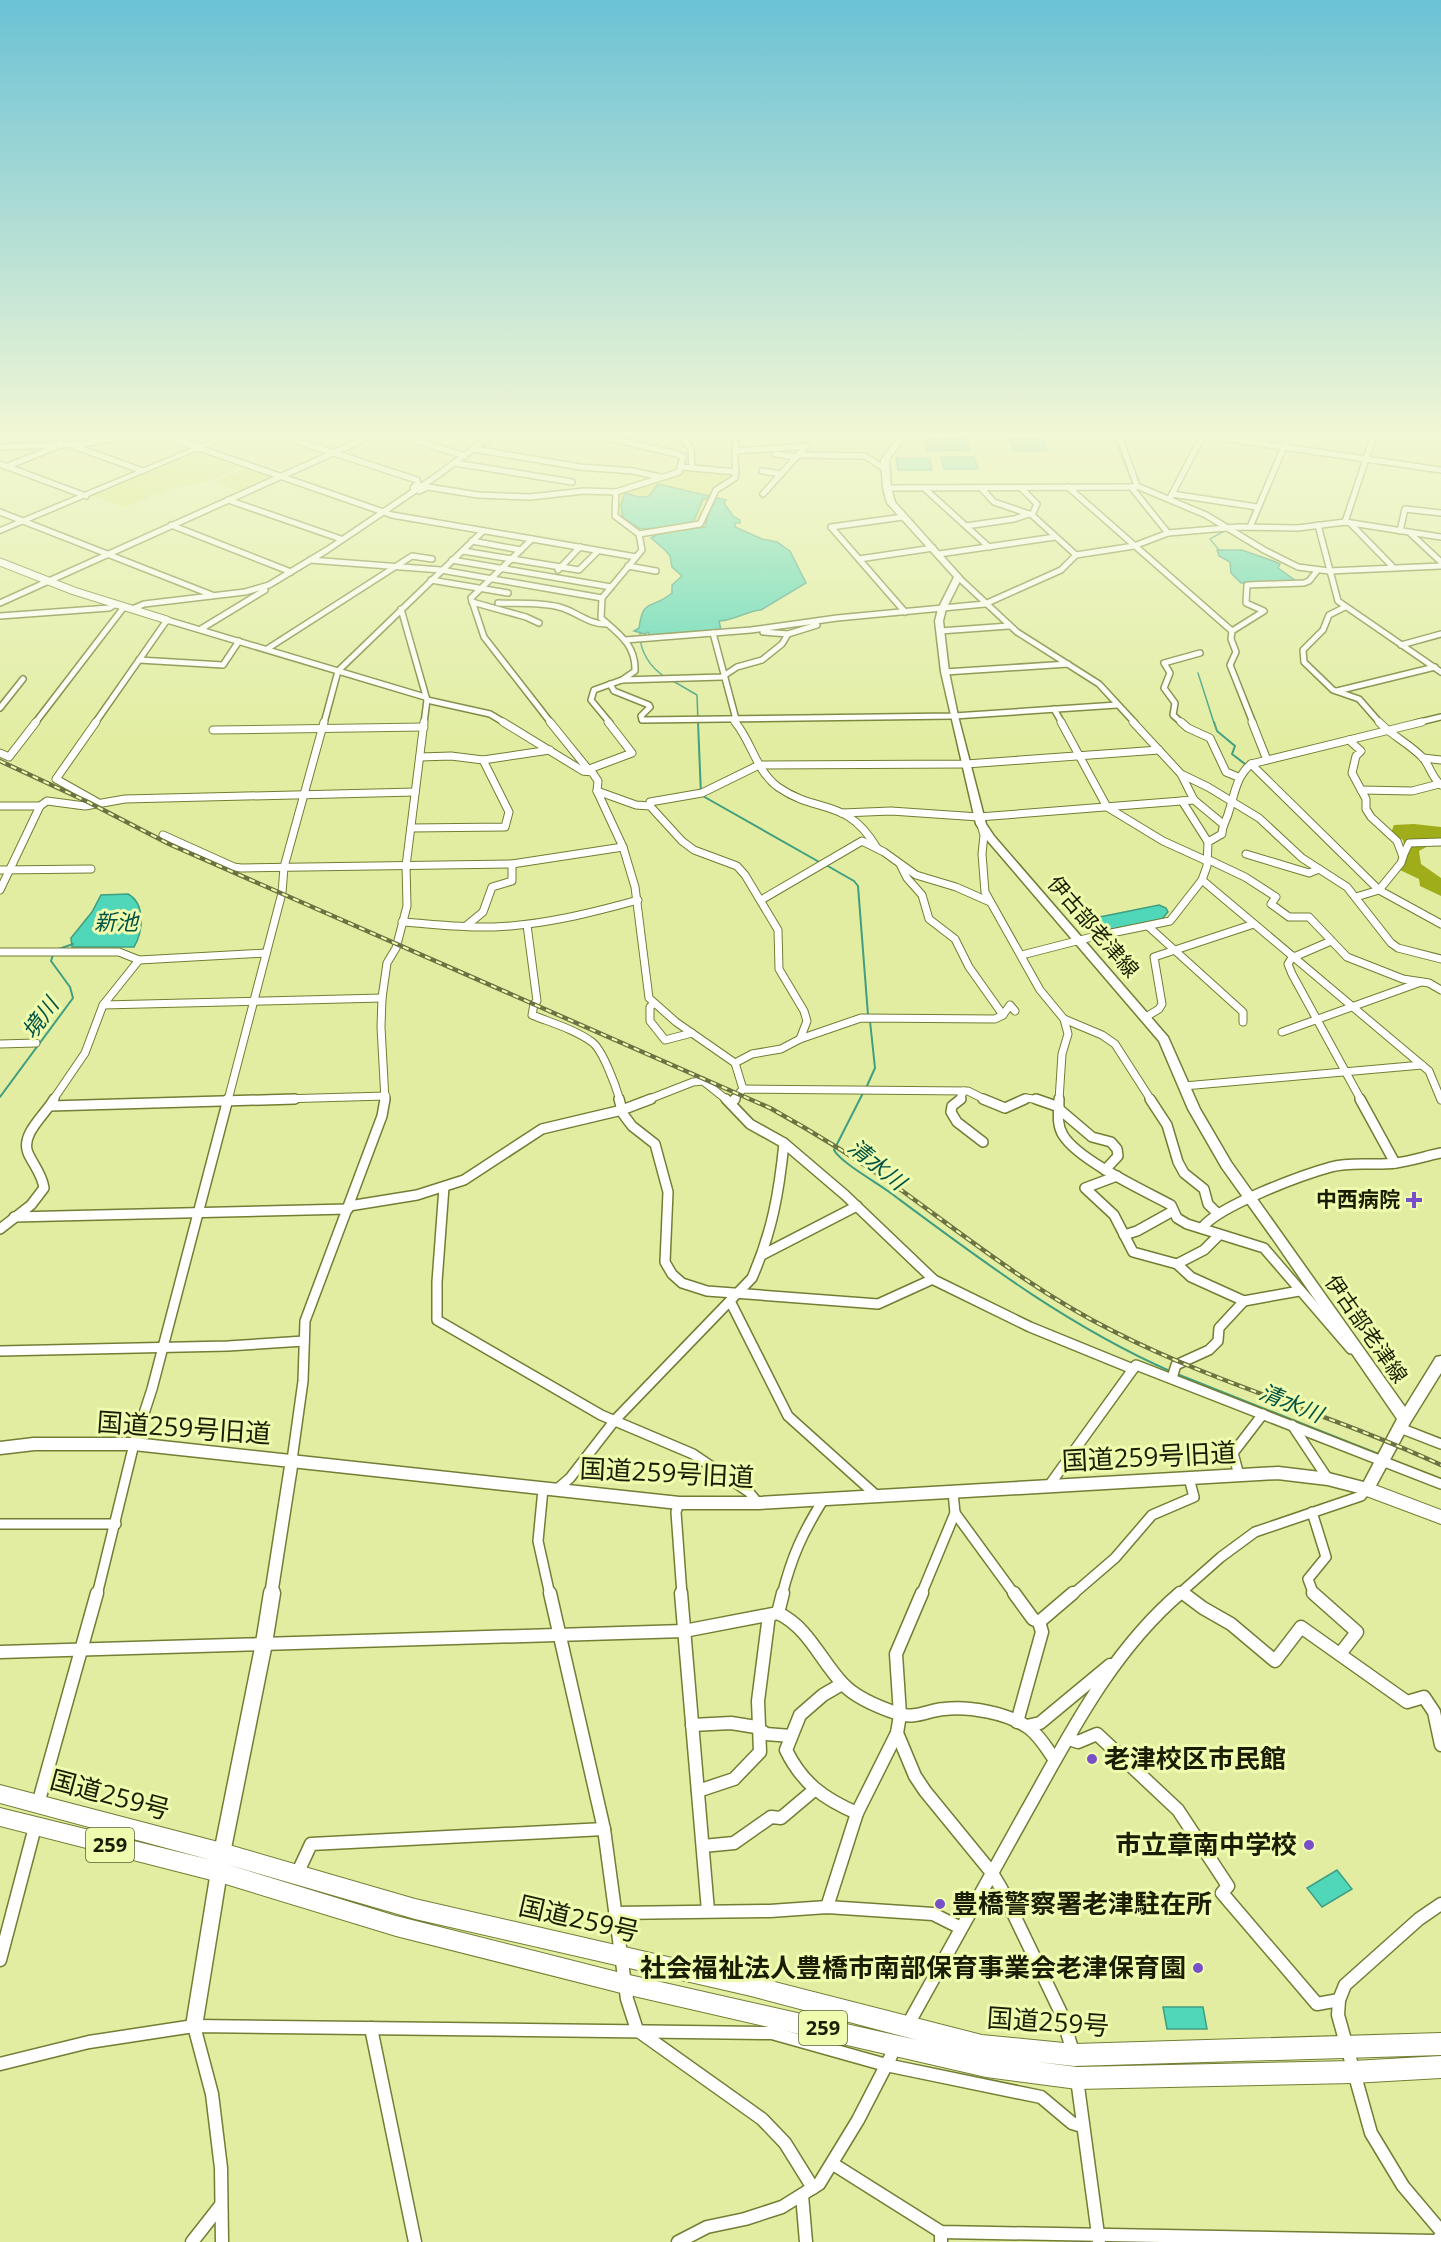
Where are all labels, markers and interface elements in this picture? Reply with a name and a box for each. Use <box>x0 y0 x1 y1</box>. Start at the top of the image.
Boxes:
street label: 伊古部老津線 <box>1042 870 1146 983</box>
water label: 新池 <box>94 906 140 936</box>
water label: 境川 <box>14 989 65 1044</box>
water label: 清水川 <box>843 1131 914 1197</box>
place label: 中西病院 <box>1316 1185 1400 1213</box>
marker: 中西病院 <box>1405 1191 1423 1209</box>
street label: 伊古部老津線 <box>1319 1269 1414 1388</box>
water label: 清水川 <box>1255 1376 1329 1429</box>
street label: 国道259号旧道 <box>96 1403 272 1451</box>
street label: 国道259号旧道 <box>1061 1433 1237 1479</box>
street label: 国道259号旧道 <box>579 1449 755 1495</box>
place label: 老津校区市民館 <box>1104 1740 1286 1776</box>
marker: 老津校区市民館 <box>1085 1752 1099 1766</box>
street label: 国道259号 <box>46 1761 174 1827</box>
place label: 市立章南中学校 <box>1115 1826 1297 1862</box>
road number: 259 <box>86 1828 134 1862</box>
marker: 市立章南中学校 <box>1302 1838 1316 1852</box>
place label: 豊橋警察署老津駐在所 <box>952 1885 1212 1921</box>
street label: 国道259号 <box>515 1887 643 1949</box>
marker: 豊橋警察署老津駐在所 <box>933 1897 947 1911</box>
place label: 社会福祉法人豊橋市南部保育事業会老津保育園 <box>640 1949 1186 1985</box>
marker: 社会福祉法人豊橋市南部保育事業会老津保育園 <box>1191 1961 1205 1975</box>
street label: 国道259号 <box>986 1999 1110 2043</box>
road number: 259 <box>799 2011 847 2045</box>

